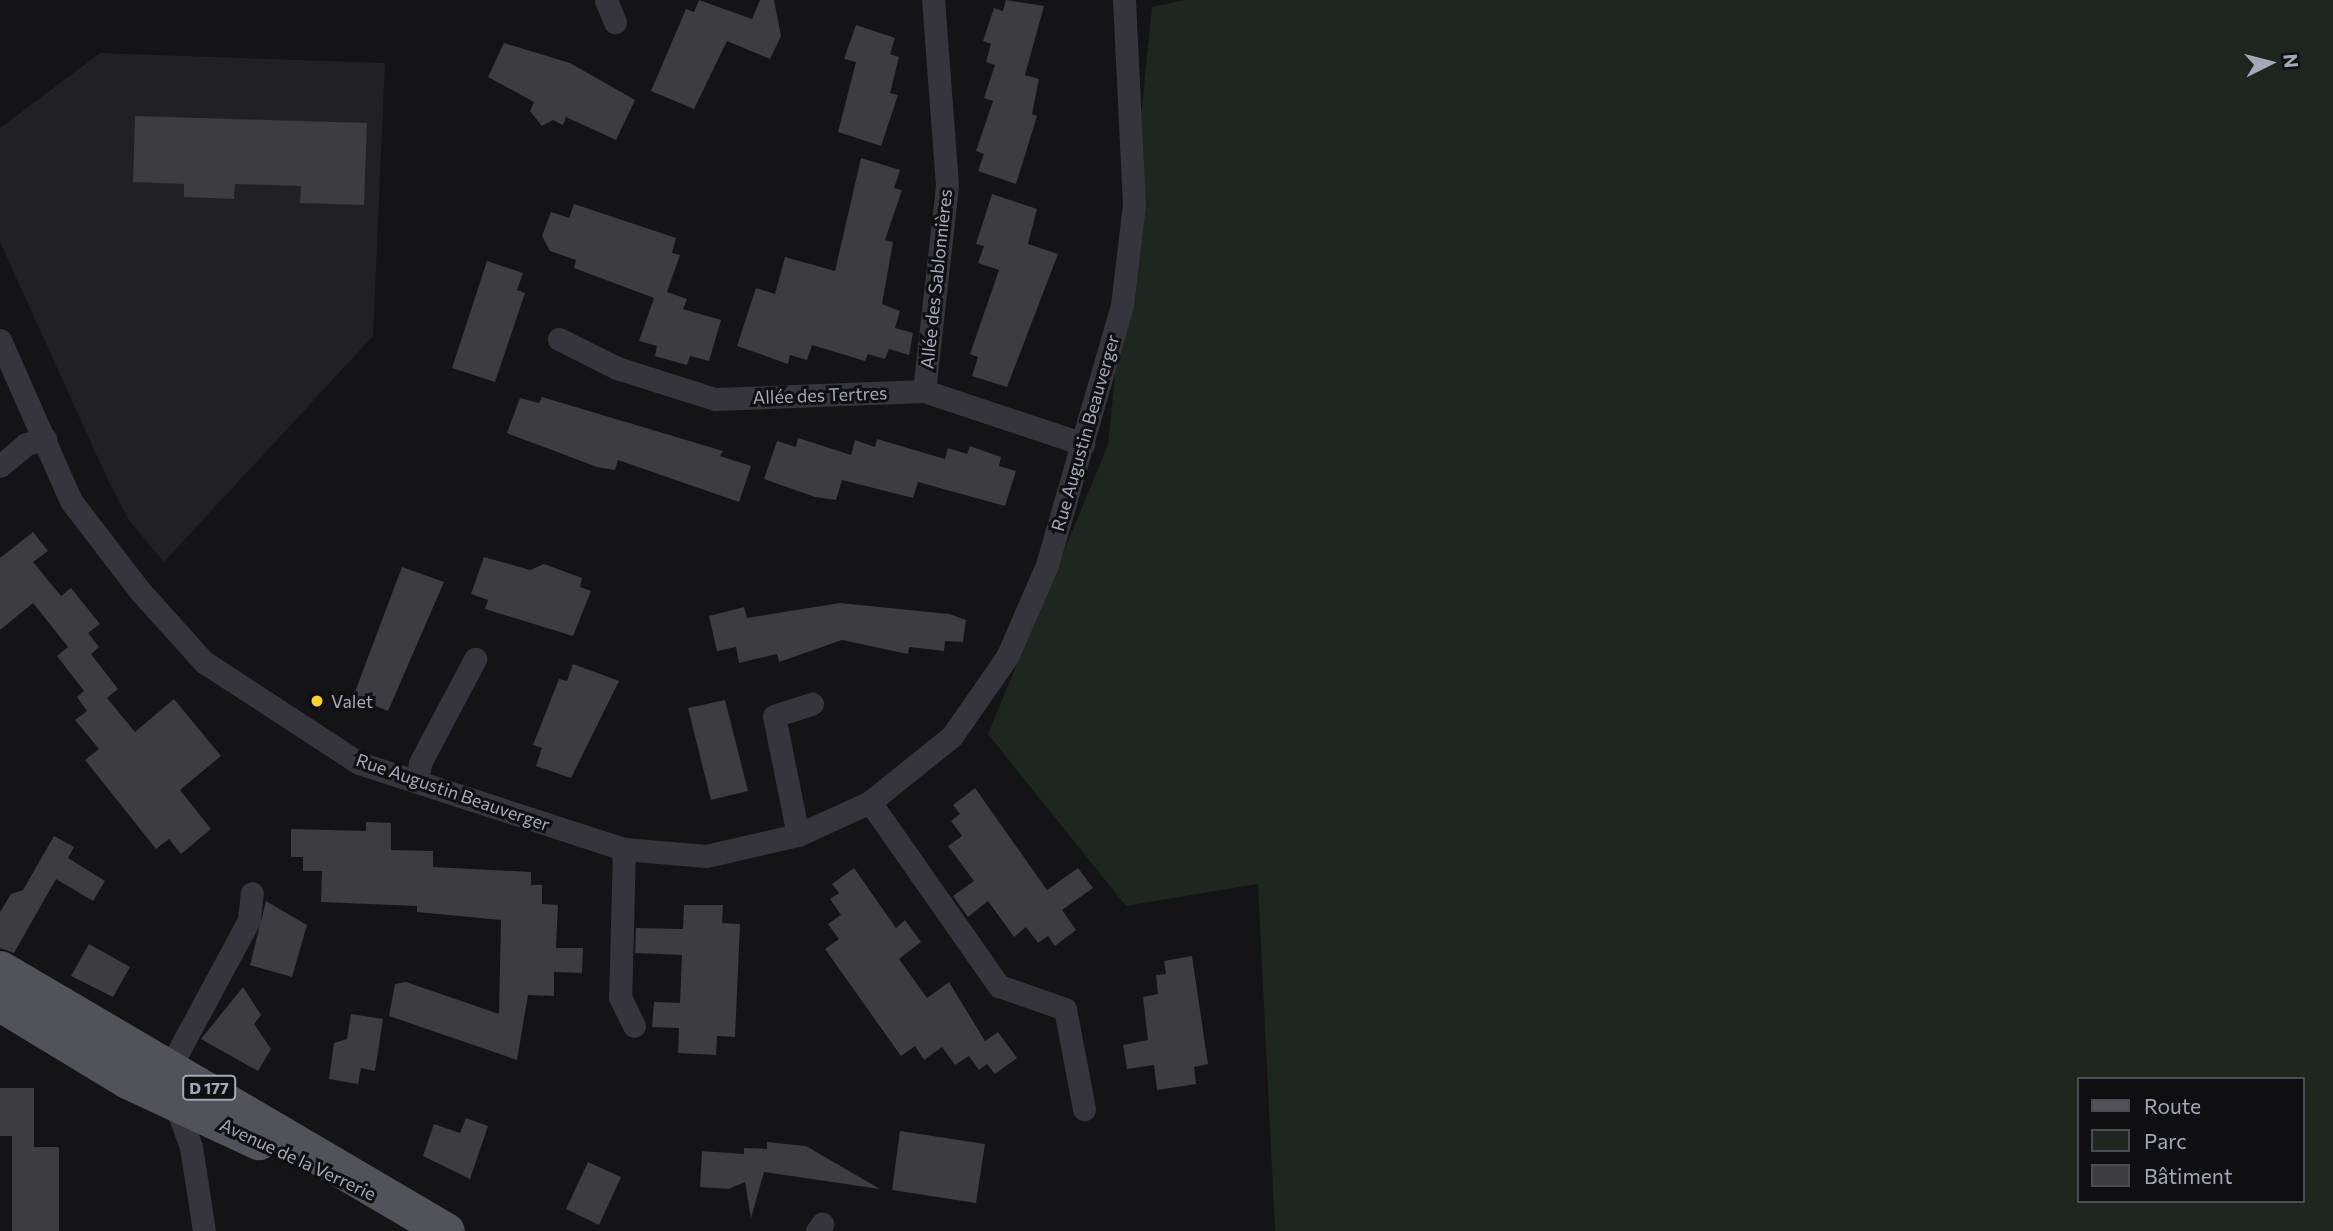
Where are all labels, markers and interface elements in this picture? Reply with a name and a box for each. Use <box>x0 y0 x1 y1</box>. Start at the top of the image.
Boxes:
north arrow <box>2235 28 2305 98</box>
text: N <box>2279 52 2304 69</box>
street label: Allée des Sablonnières <box>916 188 956 370</box>
street label: Rue Augustin Beauverger <box>1047 332 1123 534</box>
street label: Allée des Tertres <box>753 382 887 408</box>
place label: Valet <box>331 690 373 712</box>
marker: Valet <box>309 693 325 709</box>
street label: Rue Augustin Beauverger <box>353 749 553 835</box>
road number: D 177 <box>181 1076 237 1100</box>
legend <box>2078 1077 2305 1203</box>
text: Route <box>2144 1093 2201 1118</box>
street label: Avenue de la Verrerie <box>217 1113 379 1205</box>
text: Parc <box>2144 1128 2187 1153</box>
text: Bâtiment <box>2144 1163 2233 1188</box>

